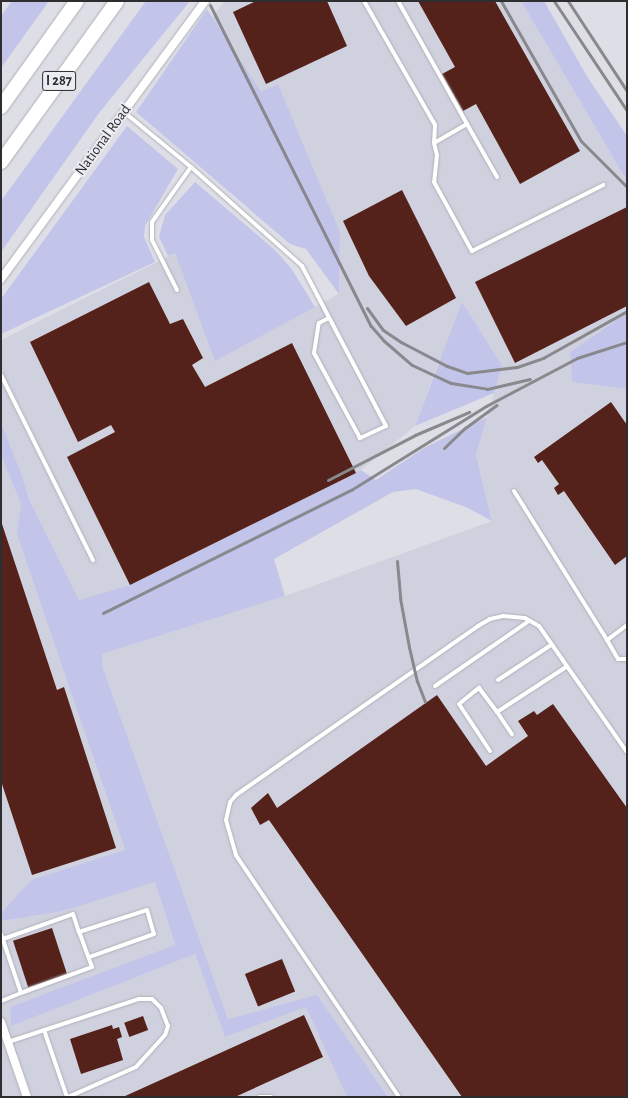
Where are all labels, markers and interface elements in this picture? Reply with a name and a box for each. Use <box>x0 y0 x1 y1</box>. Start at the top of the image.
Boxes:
road number: I 287 <box>42 69 76 93</box>
street label: National Road <box>71 101 135 179</box>

